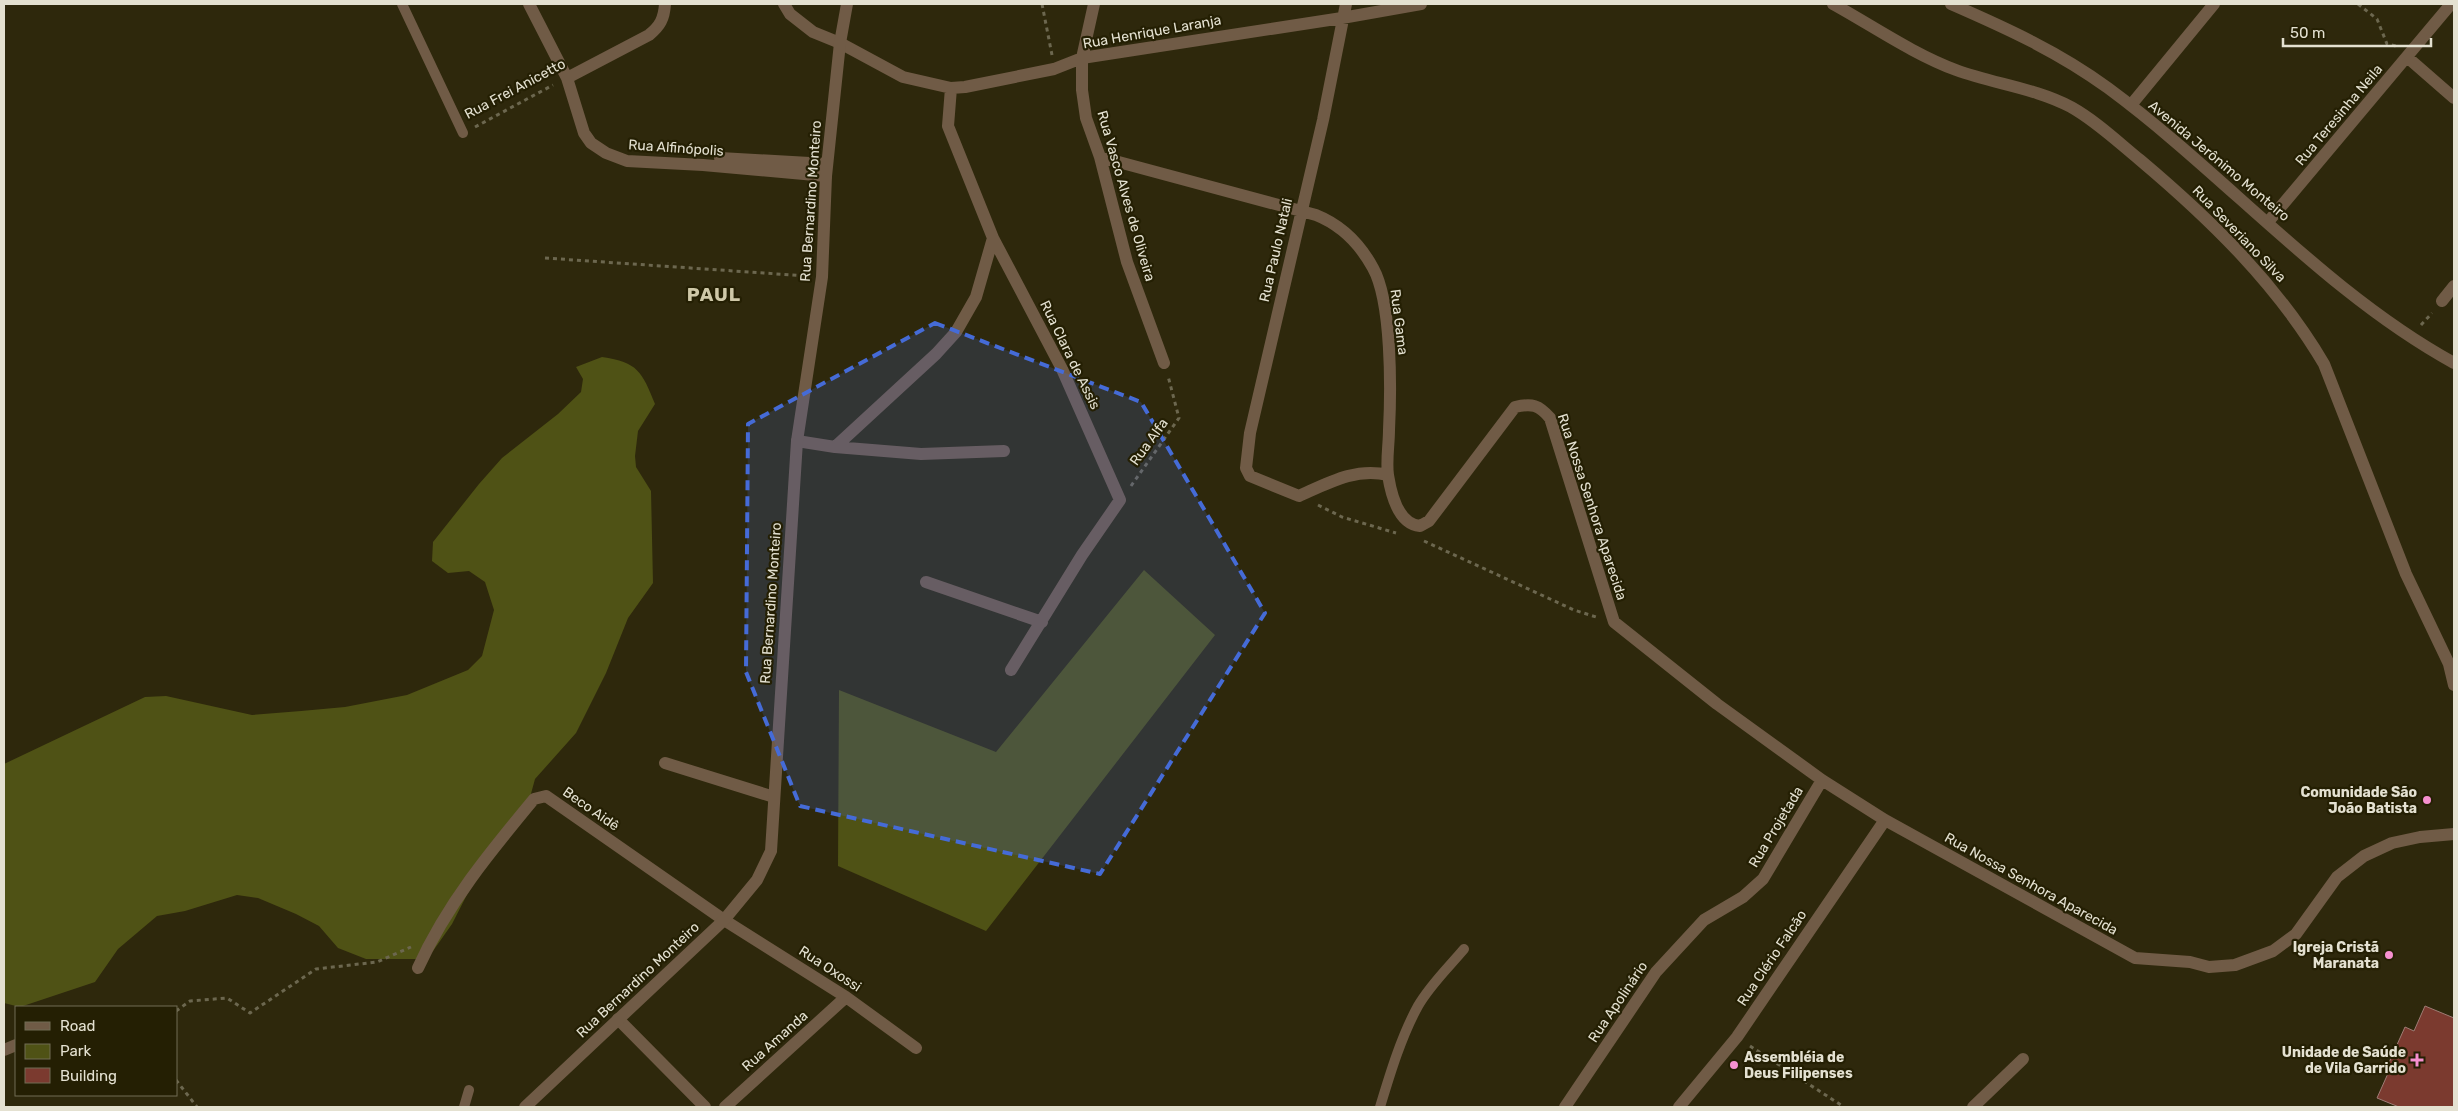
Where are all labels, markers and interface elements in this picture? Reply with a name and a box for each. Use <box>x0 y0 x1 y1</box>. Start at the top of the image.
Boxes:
street label: Rua Henrique Laranja <box>1082 11 1222 53</box>
scale bar <box>2283 15 2430 47</box>
text: 50 m <box>2290 24 2325 42</box>
street label: Rua Frei Anicetto <box>462 55 568 123</box>
street label: Rua Teresinha Neila <box>2292 61 2386 169</box>
street label: Avenida Jerônimo Monteiro <box>2145 97 2293 225</box>
street label: Rua Vasco Alves de Oliveira <box>1093 109 1159 283</box>
street label: Rua Bernardino Monteiro <box>797 120 825 282</box>
street label: Rua Alfinópolis <box>628 136 724 160</box>
street label: Rua Severiano Silva <box>2189 182 2289 286</box>
street label: Rua Paulo Natali <box>1256 196 1296 304</box>
district label: PAUL <box>687 283 741 306</box>
street label: Rua Gama <box>1387 288 1411 356</box>
street label: Rua Clara de Assis <box>1036 298 1104 412</box>
street label: Rua Nossa Senhora Aparecida <box>1554 412 1630 602</box>
street label: Rua Alfa <box>1126 415 1172 469</box>
street label: Rua Bernardino Monteiro <box>757 522 785 684</box>
street label: Beco Aidê <box>560 783 623 835</box>
street label: Rua Projetada <box>1745 783 1807 871</box>
place label: Comunidade São João Batista <box>2300 784 2417 817</box>
marker: Comunidade São João Batista <box>2421 794 2433 806</box>
street label: Rua Nossa Senhora Aparecida <box>1942 829 2120 939</box>
street label: Rua Clério Falcão <box>1734 907 1810 1009</box>
street label: Rua Bernardino Monteiro <box>573 919 703 1041</box>
place label: Igreja Cristã Maranata <box>2293 939 2379 972</box>
street label: Rua Oxossi <box>795 942 865 996</box>
marker: Igreja Cristã Maranata <box>2383 949 2395 961</box>
street label: Rua Apolinário <box>1585 958 1651 1046</box>
legend <box>15 1006 178 1096</box>
street label: Rua Amanda <box>739 1007 811 1075</box>
text: Road <box>60 1017 96 1035</box>
text: Park <box>60 1042 91 1060</box>
place label: Unidade de Saúde de Vila Garrido <box>2282 1044 2406 1077</box>
place label: Assembléia de Deus Filipenses <box>1744 1049 1853 1082</box>
marker: Unidade de Saúde de Vila Garrido <box>2410 1053 2424 1067</box>
marker: Assembléia de Deus Filipenses <box>1728 1059 1740 1071</box>
text: Building <box>60 1067 117 1085</box>

